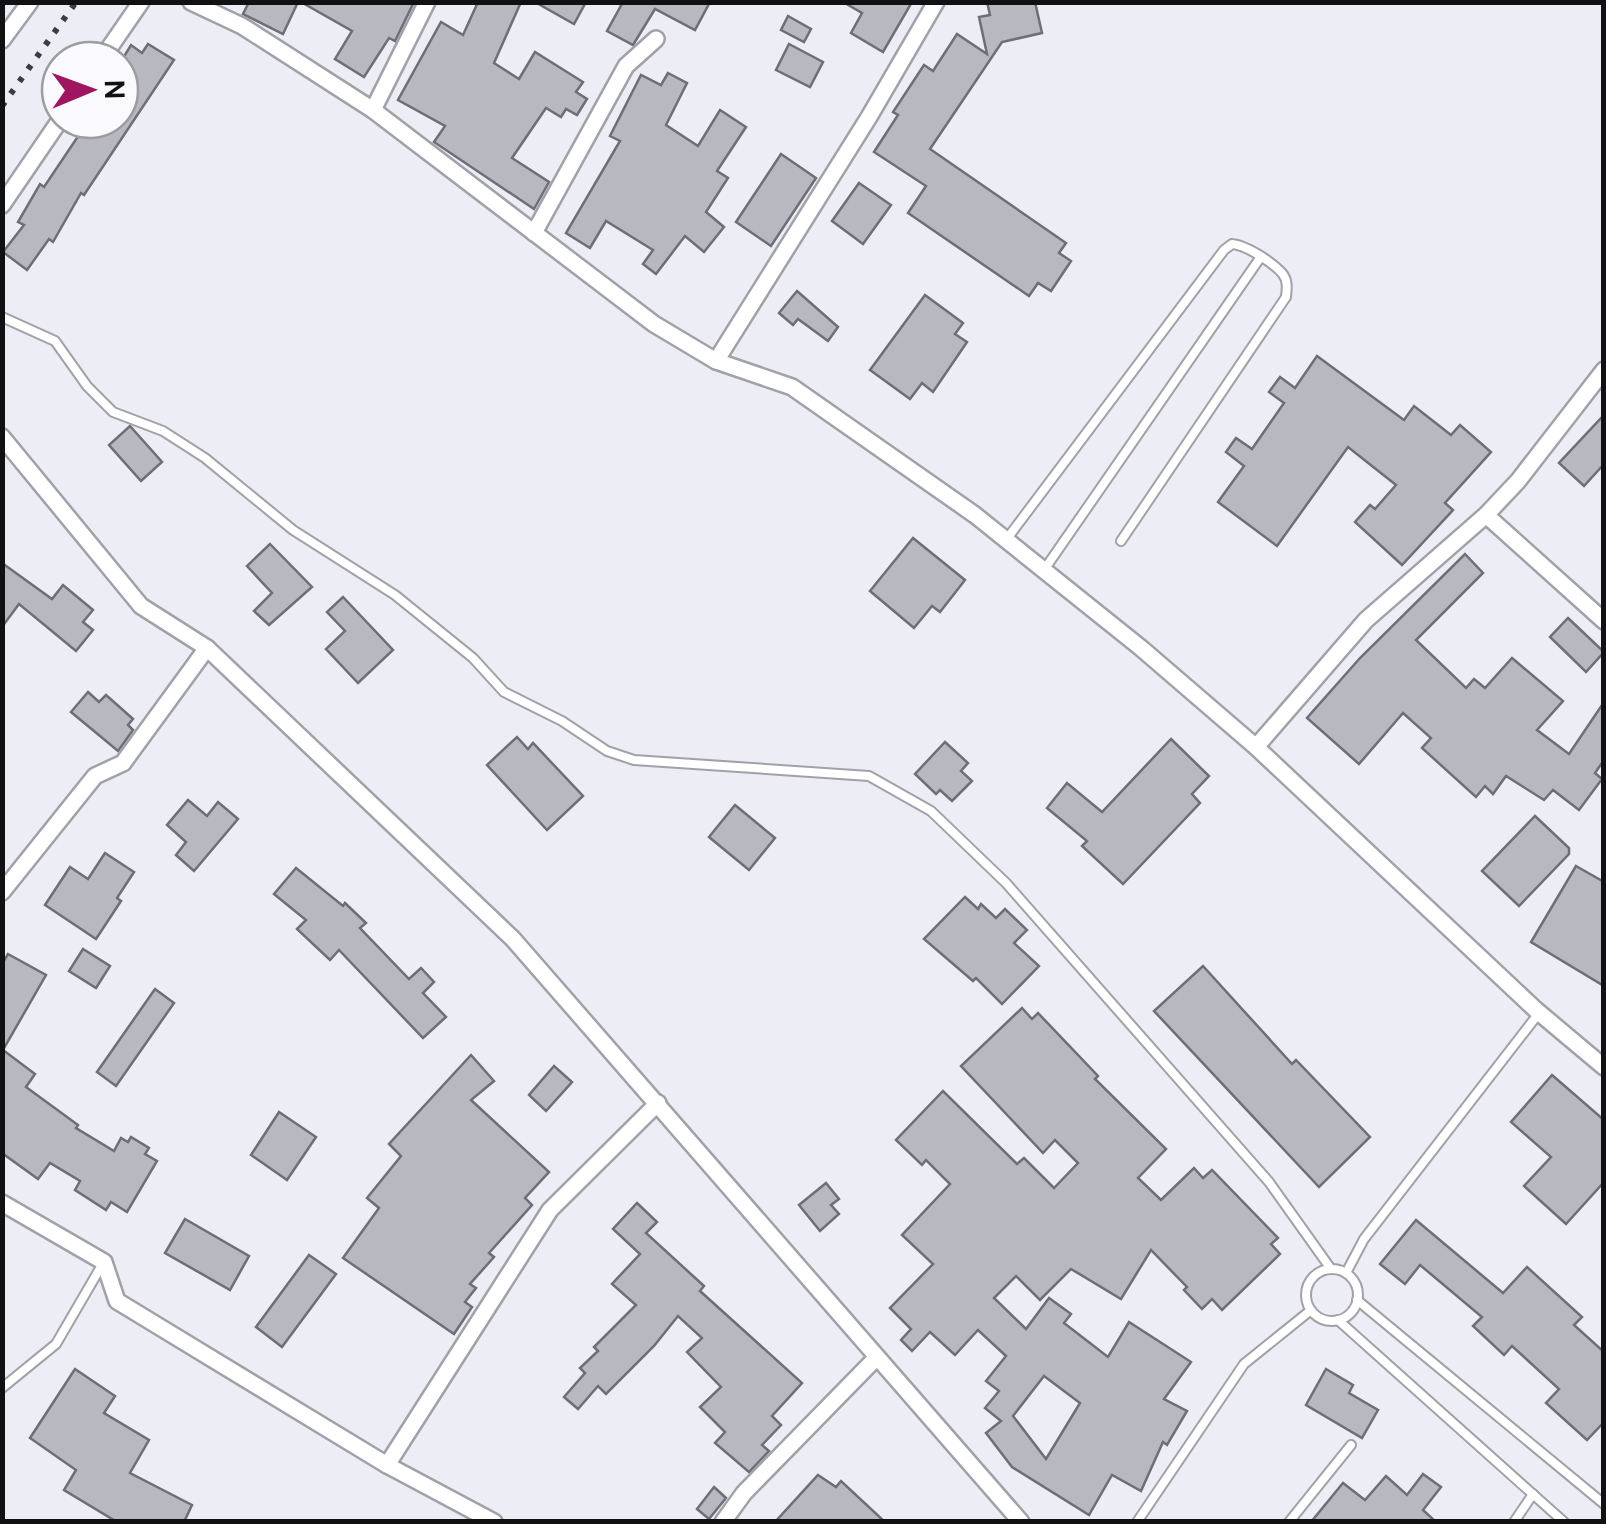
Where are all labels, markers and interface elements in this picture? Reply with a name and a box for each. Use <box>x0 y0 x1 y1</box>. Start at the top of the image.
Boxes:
north arrow <box>40 40 140 140</box>
text: N <box>98 79 132 100</box>

